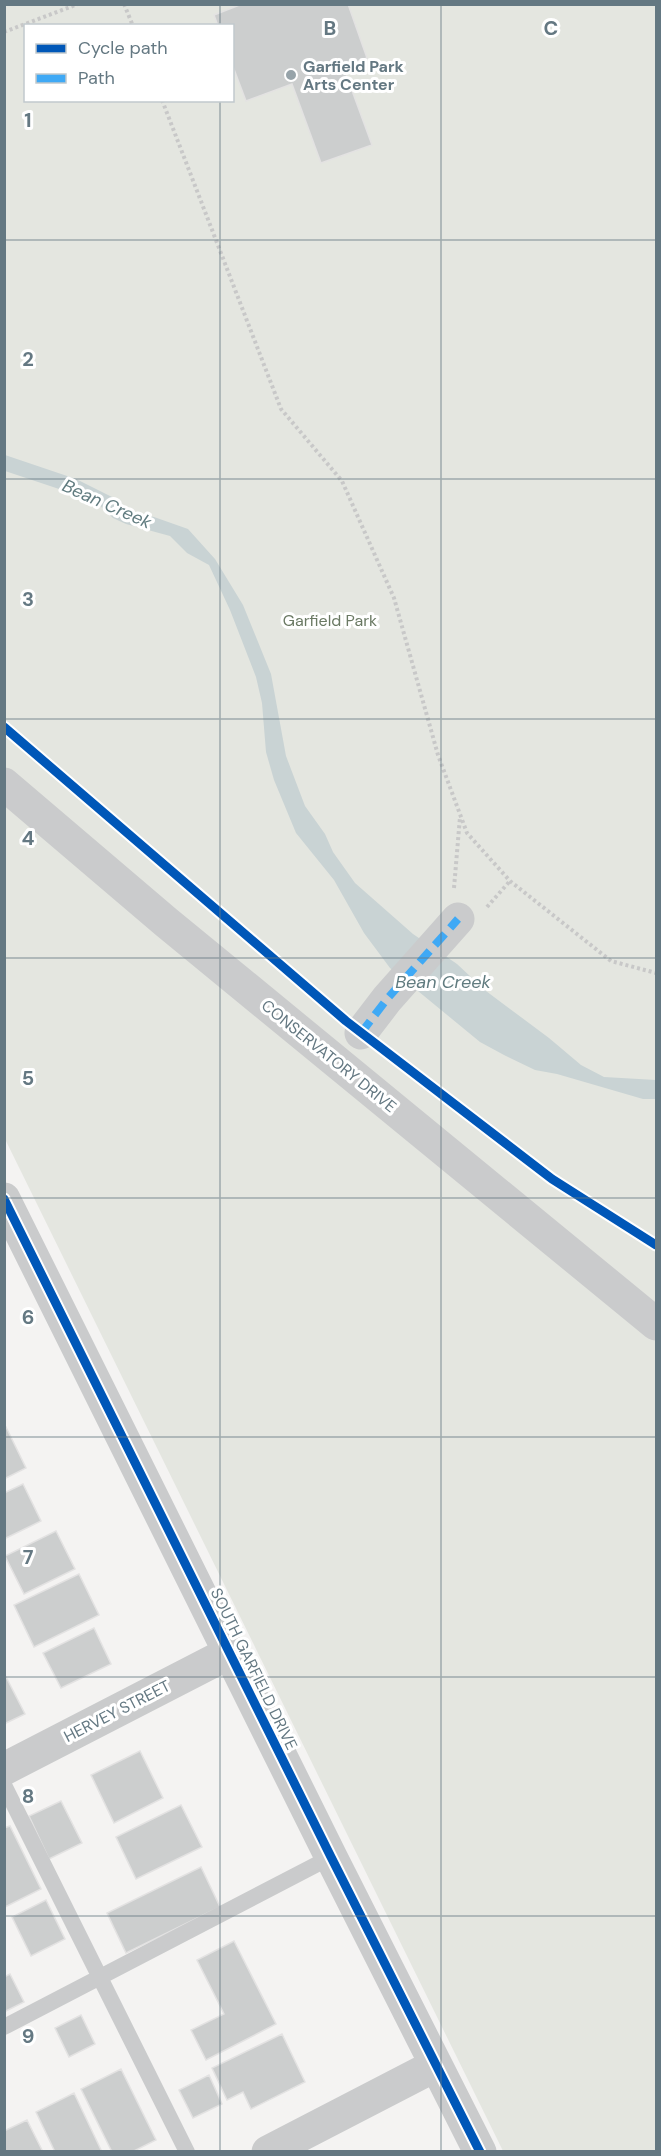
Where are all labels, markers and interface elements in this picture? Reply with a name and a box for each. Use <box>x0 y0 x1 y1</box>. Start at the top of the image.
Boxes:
text: B <box>324 15 336 41</box>
text: C <box>544 15 558 41</box>
legend <box>24 24 234 102</box>
text: Cycle path <box>78 36 168 60</box>
place label: Garfield Park Arts Center <box>303 56 404 95</box>
text: Path <box>78 66 115 90</box>
marker: Garfield Park Arts Center <box>284 68 298 82</box>
text: 1 <box>24 107 32 133</box>
text: 2 <box>22 346 34 372</box>
water label: Bean Creek <box>58 474 156 535</box>
text: 3 <box>22 586 34 612</box>
park label: Garfield Park <box>283 610 377 631</box>
text: 4 <box>22 825 35 851</box>
water label: Bean Creek <box>395 970 492 994</box>
street label: CONSERVATORY DRIVE <box>257 995 401 1117</box>
text: 5 <box>22 1065 34 1091</box>
text: 6 <box>22 1304 34 1330</box>
text: 7 <box>23 1544 34 1570</box>
street label: SOUTH GARFIELD DRIVE <box>206 1585 302 1753</box>
street label: HERVEY STREET <box>60 1675 174 1747</box>
text: 8 <box>22 1783 34 1809</box>
text: 9 <box>22 2023 34 2049</box>

